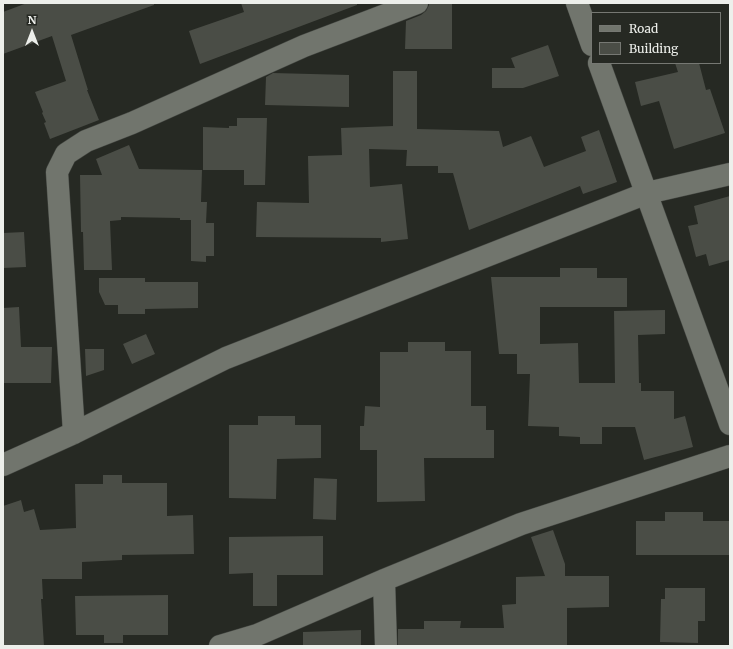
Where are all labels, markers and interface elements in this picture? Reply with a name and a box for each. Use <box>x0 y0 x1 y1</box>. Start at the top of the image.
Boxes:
north arrow <box>12 12 52 52</box>
legend <box>591 12 721 64</box>
text: N <box>28 13 36 27</box>
text: Road <box>629 21 658 36</box>
text: Building <box>629 41 678 56</box>

